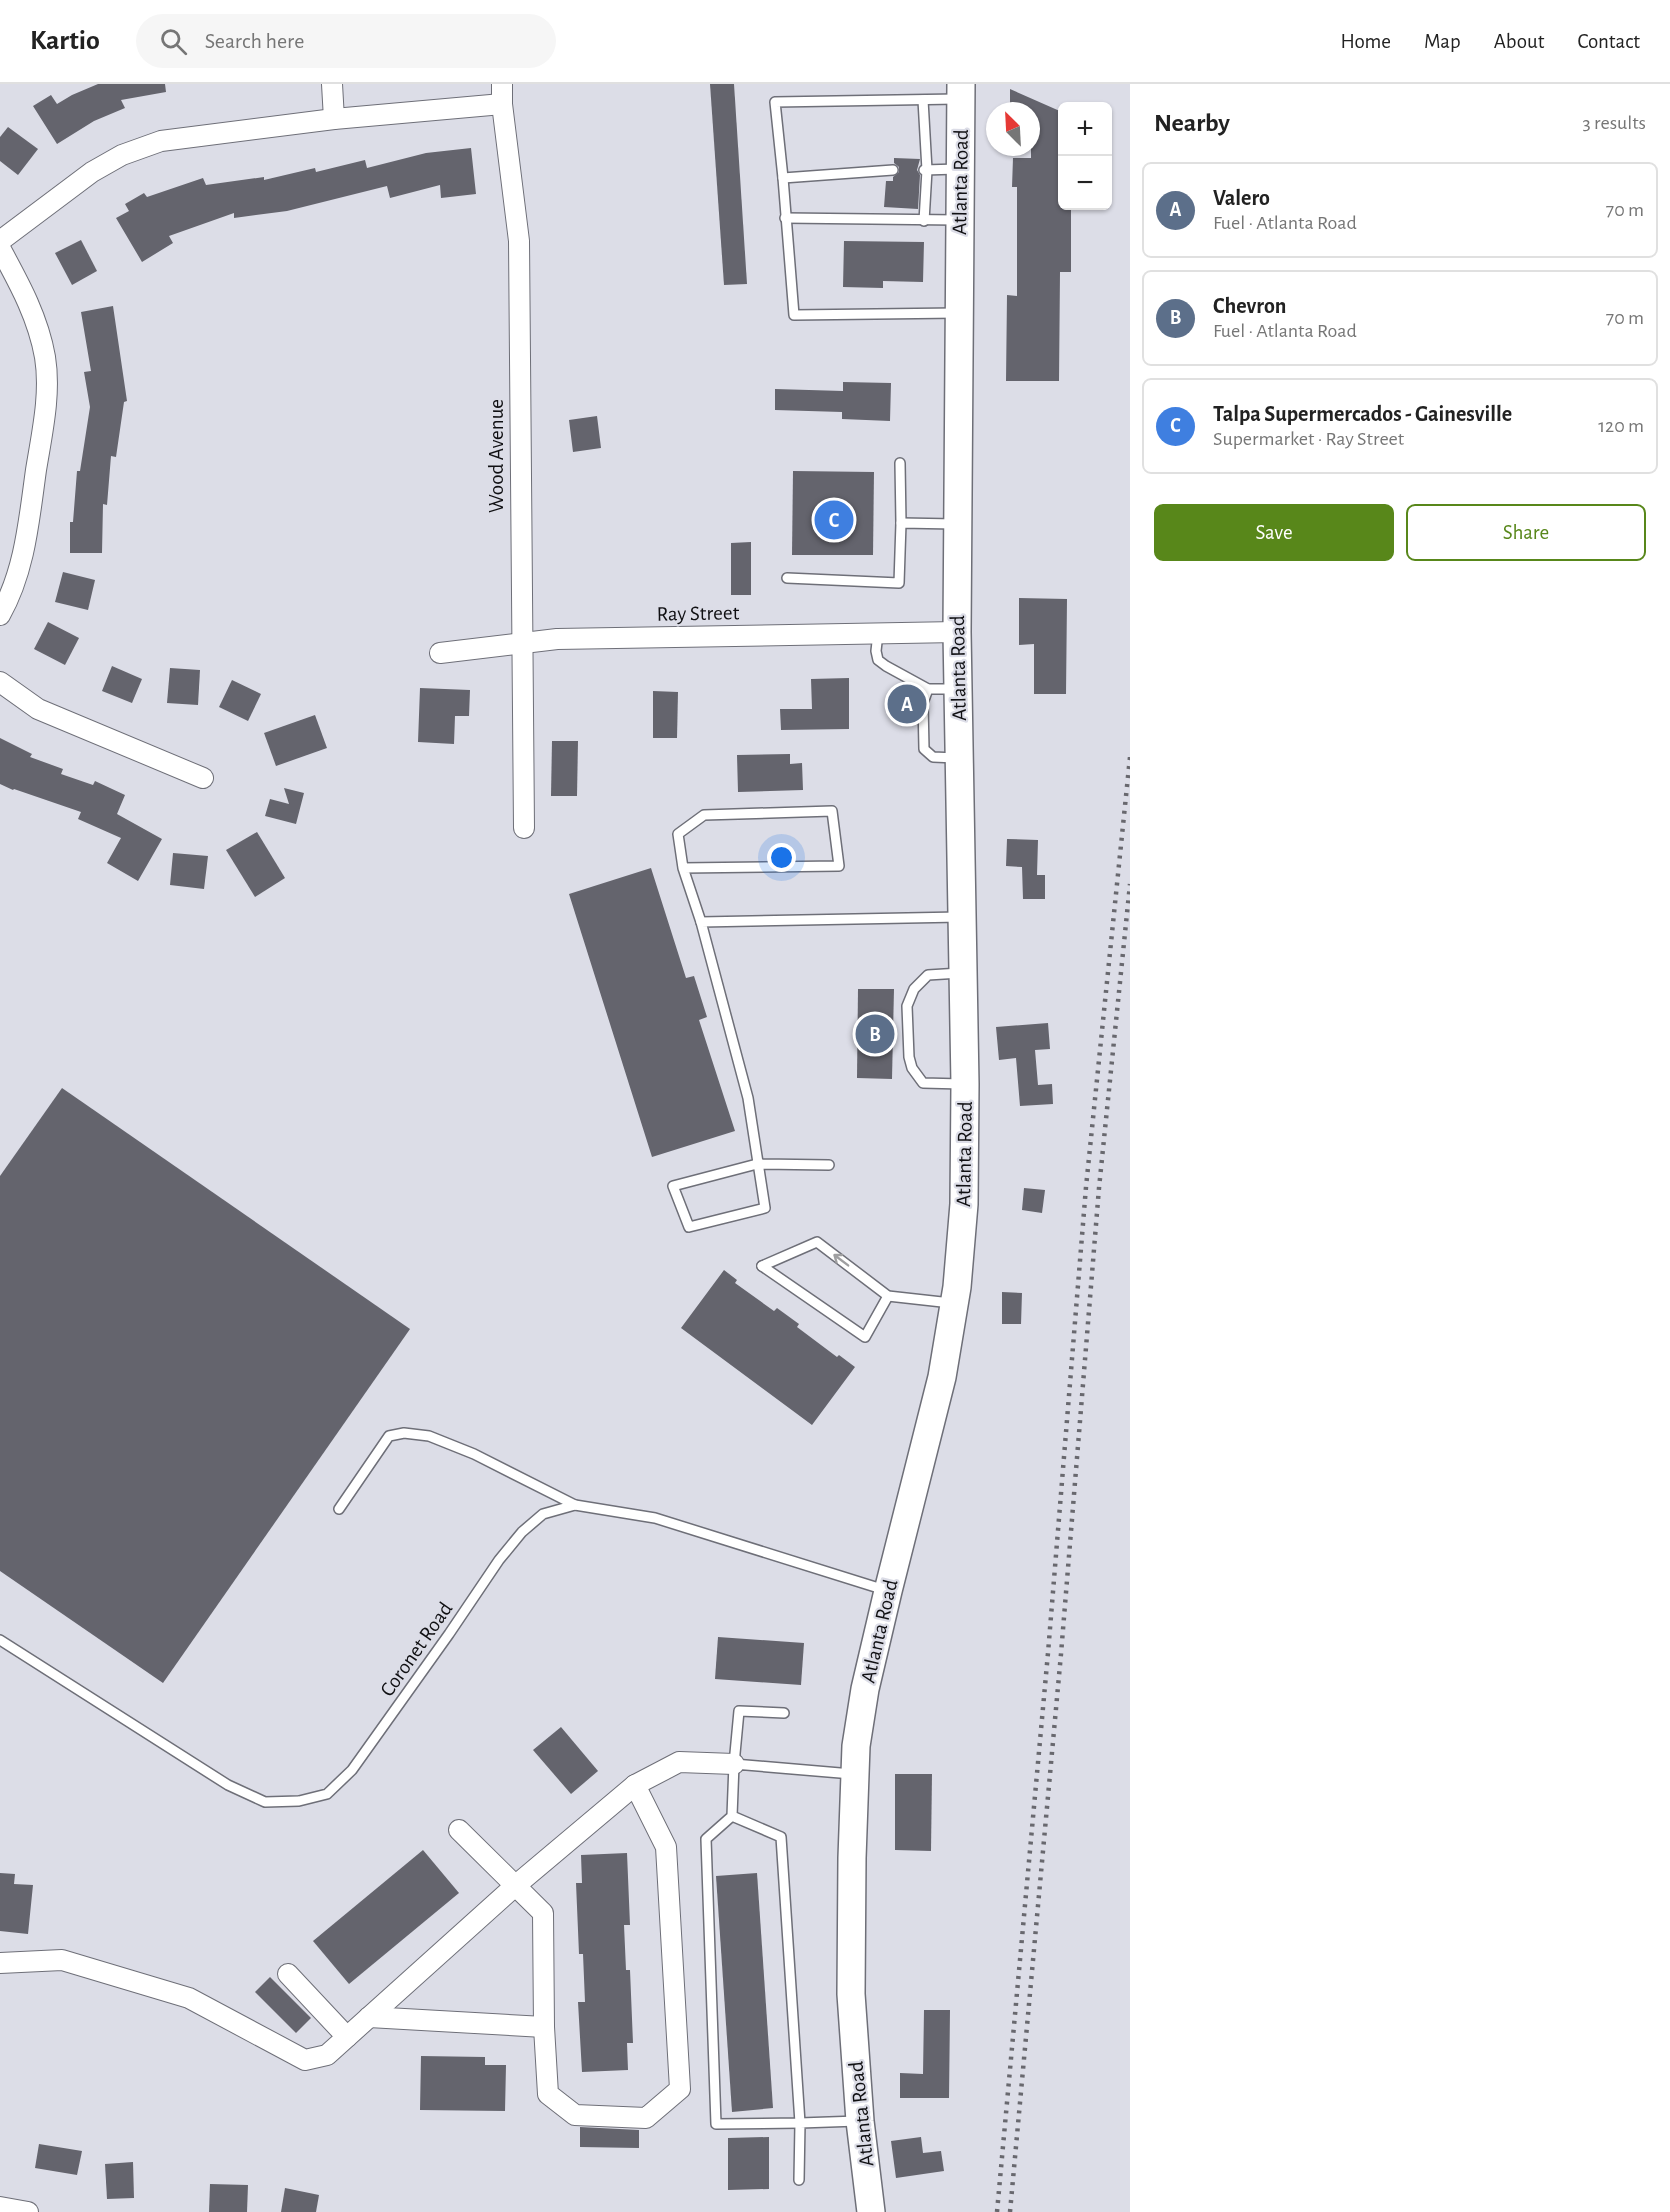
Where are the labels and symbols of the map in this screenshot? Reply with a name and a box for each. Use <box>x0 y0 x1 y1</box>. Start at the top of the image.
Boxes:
north arrow <box>986 102 1040 156</box>
street label: Atlanta Road <box>949 129 972 235</box>
street label: Wood Avenue <box>486 399 507 513</box>
pin: C <box>814 498 854 542</box>
street label: Ray Street <box>657 602 740 625</box>
street label: Atlanta Road <box>947 615 970 721</box>
pin: A <box>888 682 926 726</box>
your location <box>767 843 796 872</box>
pin: B <box>856 1012 894 1056</box>
street label: Atlanta Road <box>953 1101 976 1207</box>
one-way arrow <box>834 1254 850 1267</box>
street label: Atlanta Road <box>857 1577 902 1685</box>
street label: Coronet Road <box>376 1598 457 1700</box>
street label: Atlanta Road <box>846 2060 877 2168</box>

